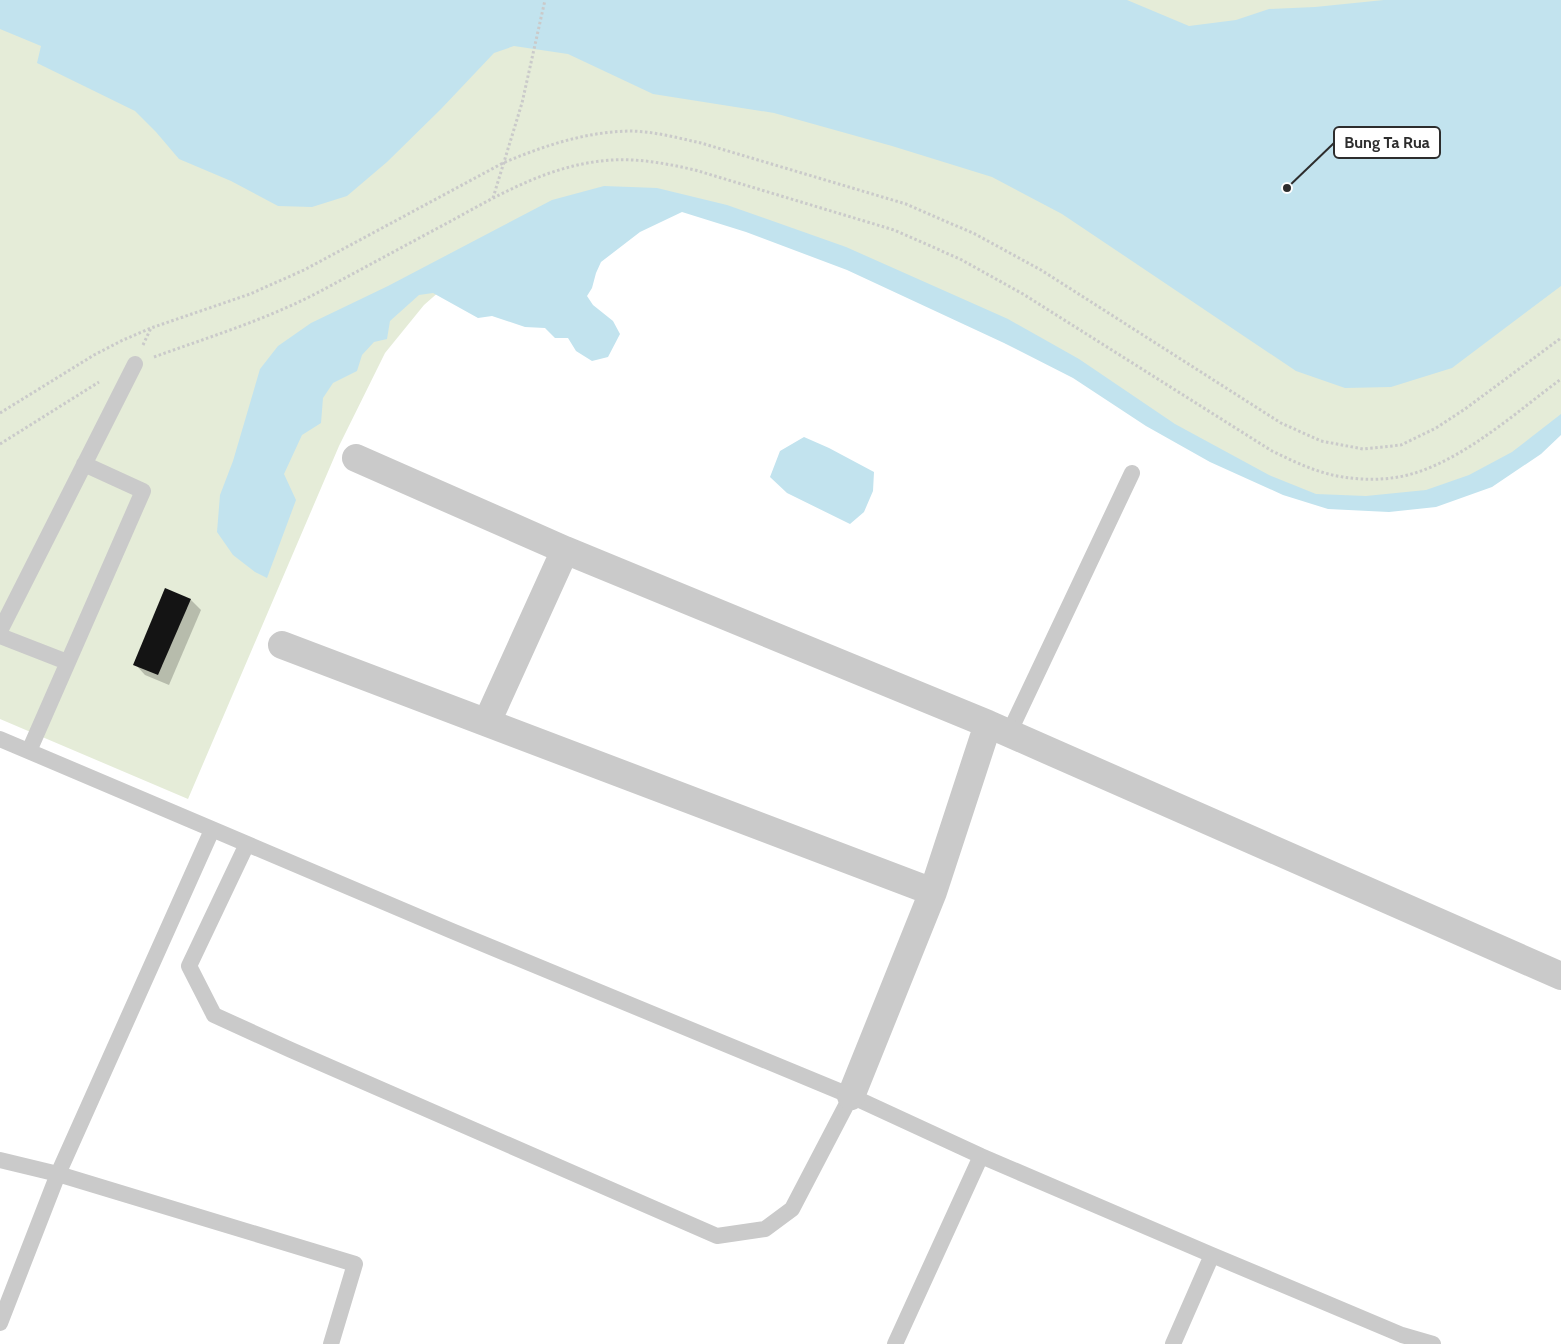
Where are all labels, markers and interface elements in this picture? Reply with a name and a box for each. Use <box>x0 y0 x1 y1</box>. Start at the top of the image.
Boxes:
callout: Bung Ta Rua <box>1334 127 1440 158</box>
text: Bung Ta Rua <box>1344 133 1430 152</box>

